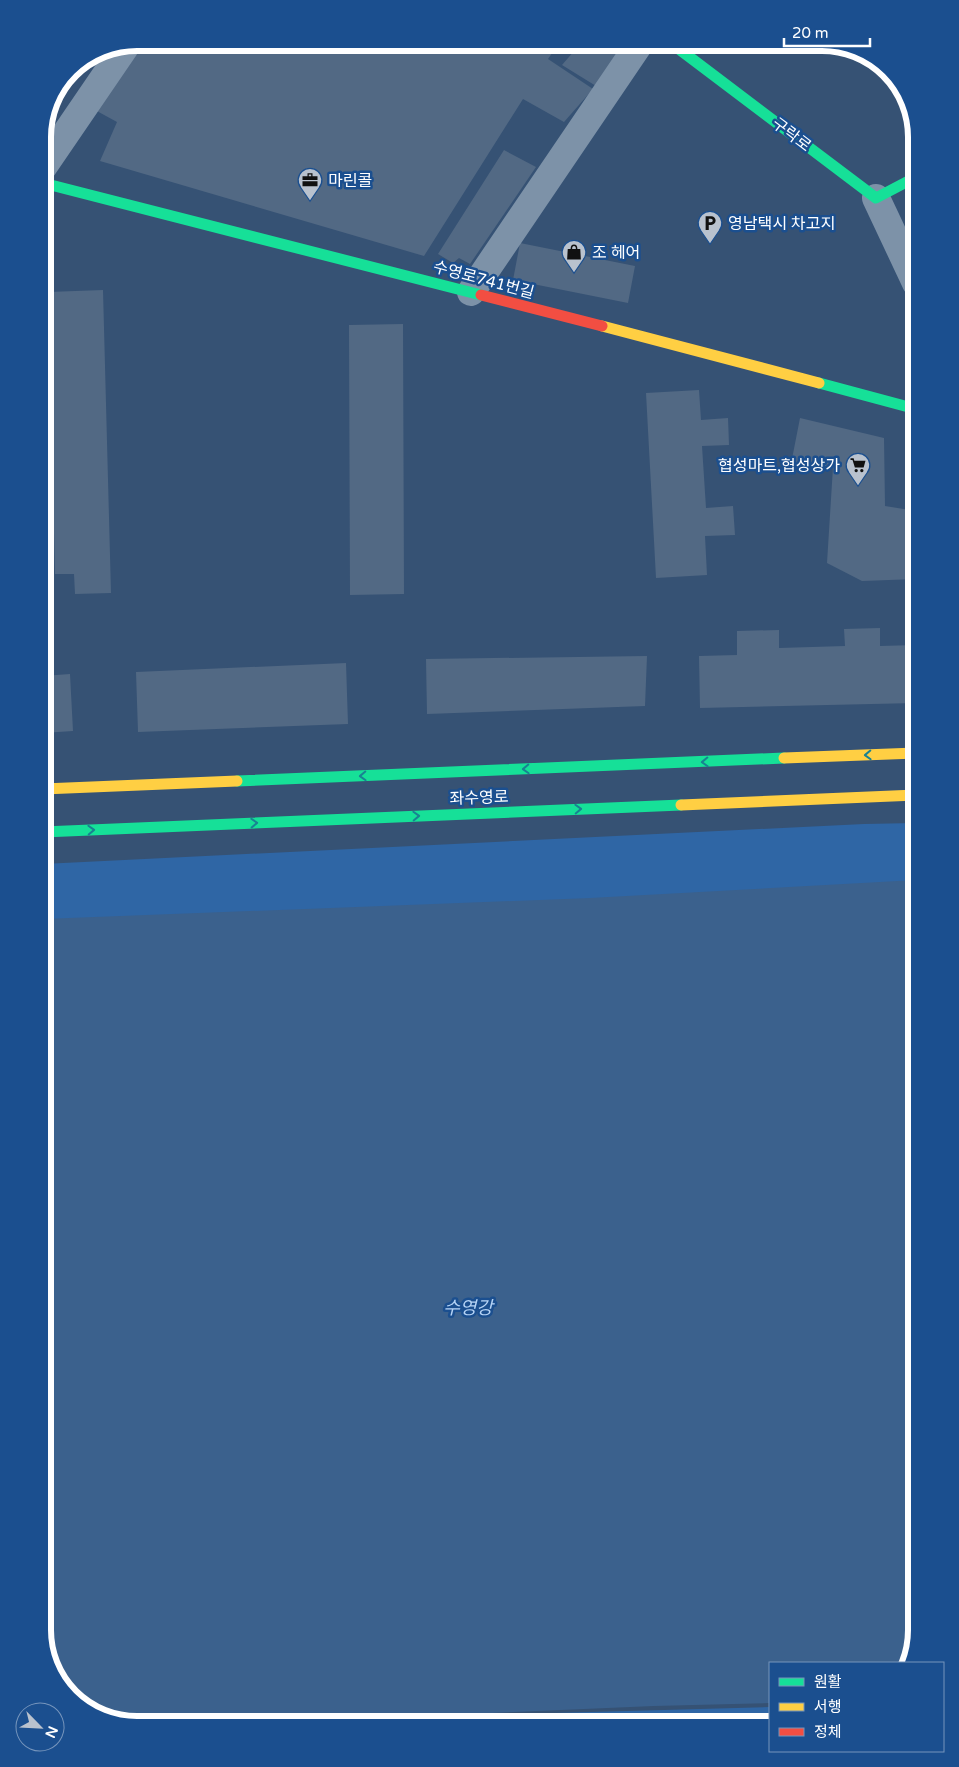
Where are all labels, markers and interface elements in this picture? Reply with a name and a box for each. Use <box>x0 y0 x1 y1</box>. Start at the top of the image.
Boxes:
scale bar <box>784 15 870 47</box>
text: 20 m <box>792 24 829 42</box>
street label: 구락로 <box>768 114 815 156</box>
office icon: 마린콜 <box>297 167 323 201</box>
place label: 마린콜 <box>328 171 372 191</box>
parking icon: 영남택시 차고지 <box>697 210 723 244</box>
place label: 영남택시 차고지 <box>728 214 835 234</box>
shop icon: 조 헤어 <box>561 239 587 273</box>
place label: 조 헤어 <box>592 243 640 263</box>
street label: 수영로741번길 <box>431 257 536 303</box>
supermarket icon: 협성마트,협성상가 <box>845 452 871 486</box>
place label: 협성마트,협성상가 <box>718 456 840 476</box>
one-way arrow <box>864 750 872 761</box>
one-way arrow <box>701 757 709 767</box>
one-way arrow <box>521 764 529 775</box>
one-way arrow <box>359 771 366 781</box>
street label: 좌수영로 <box>449 787 509 809</box>
one-way arrow <box>575 804 583 814</box>
one-way arrow <box>412 811 420 821</box>
one-way arrow <box>250 818 258 828</box>
one-way arrow <box>88 824 96 835</box>
water label: 수영강 <box>443 1297 495 1319</box>
legend <box>769 1662 944 1752</box>
text: 원활 <box>814 1673 842 1691</box>
text: 서행 <box>814 1698 842 1716</box>
north arrow <box>15 1702 65 1752</box>
text: N <box>41 1723 61 1741</box>
text: 정체 <box>814 1723 842 1741</box>

